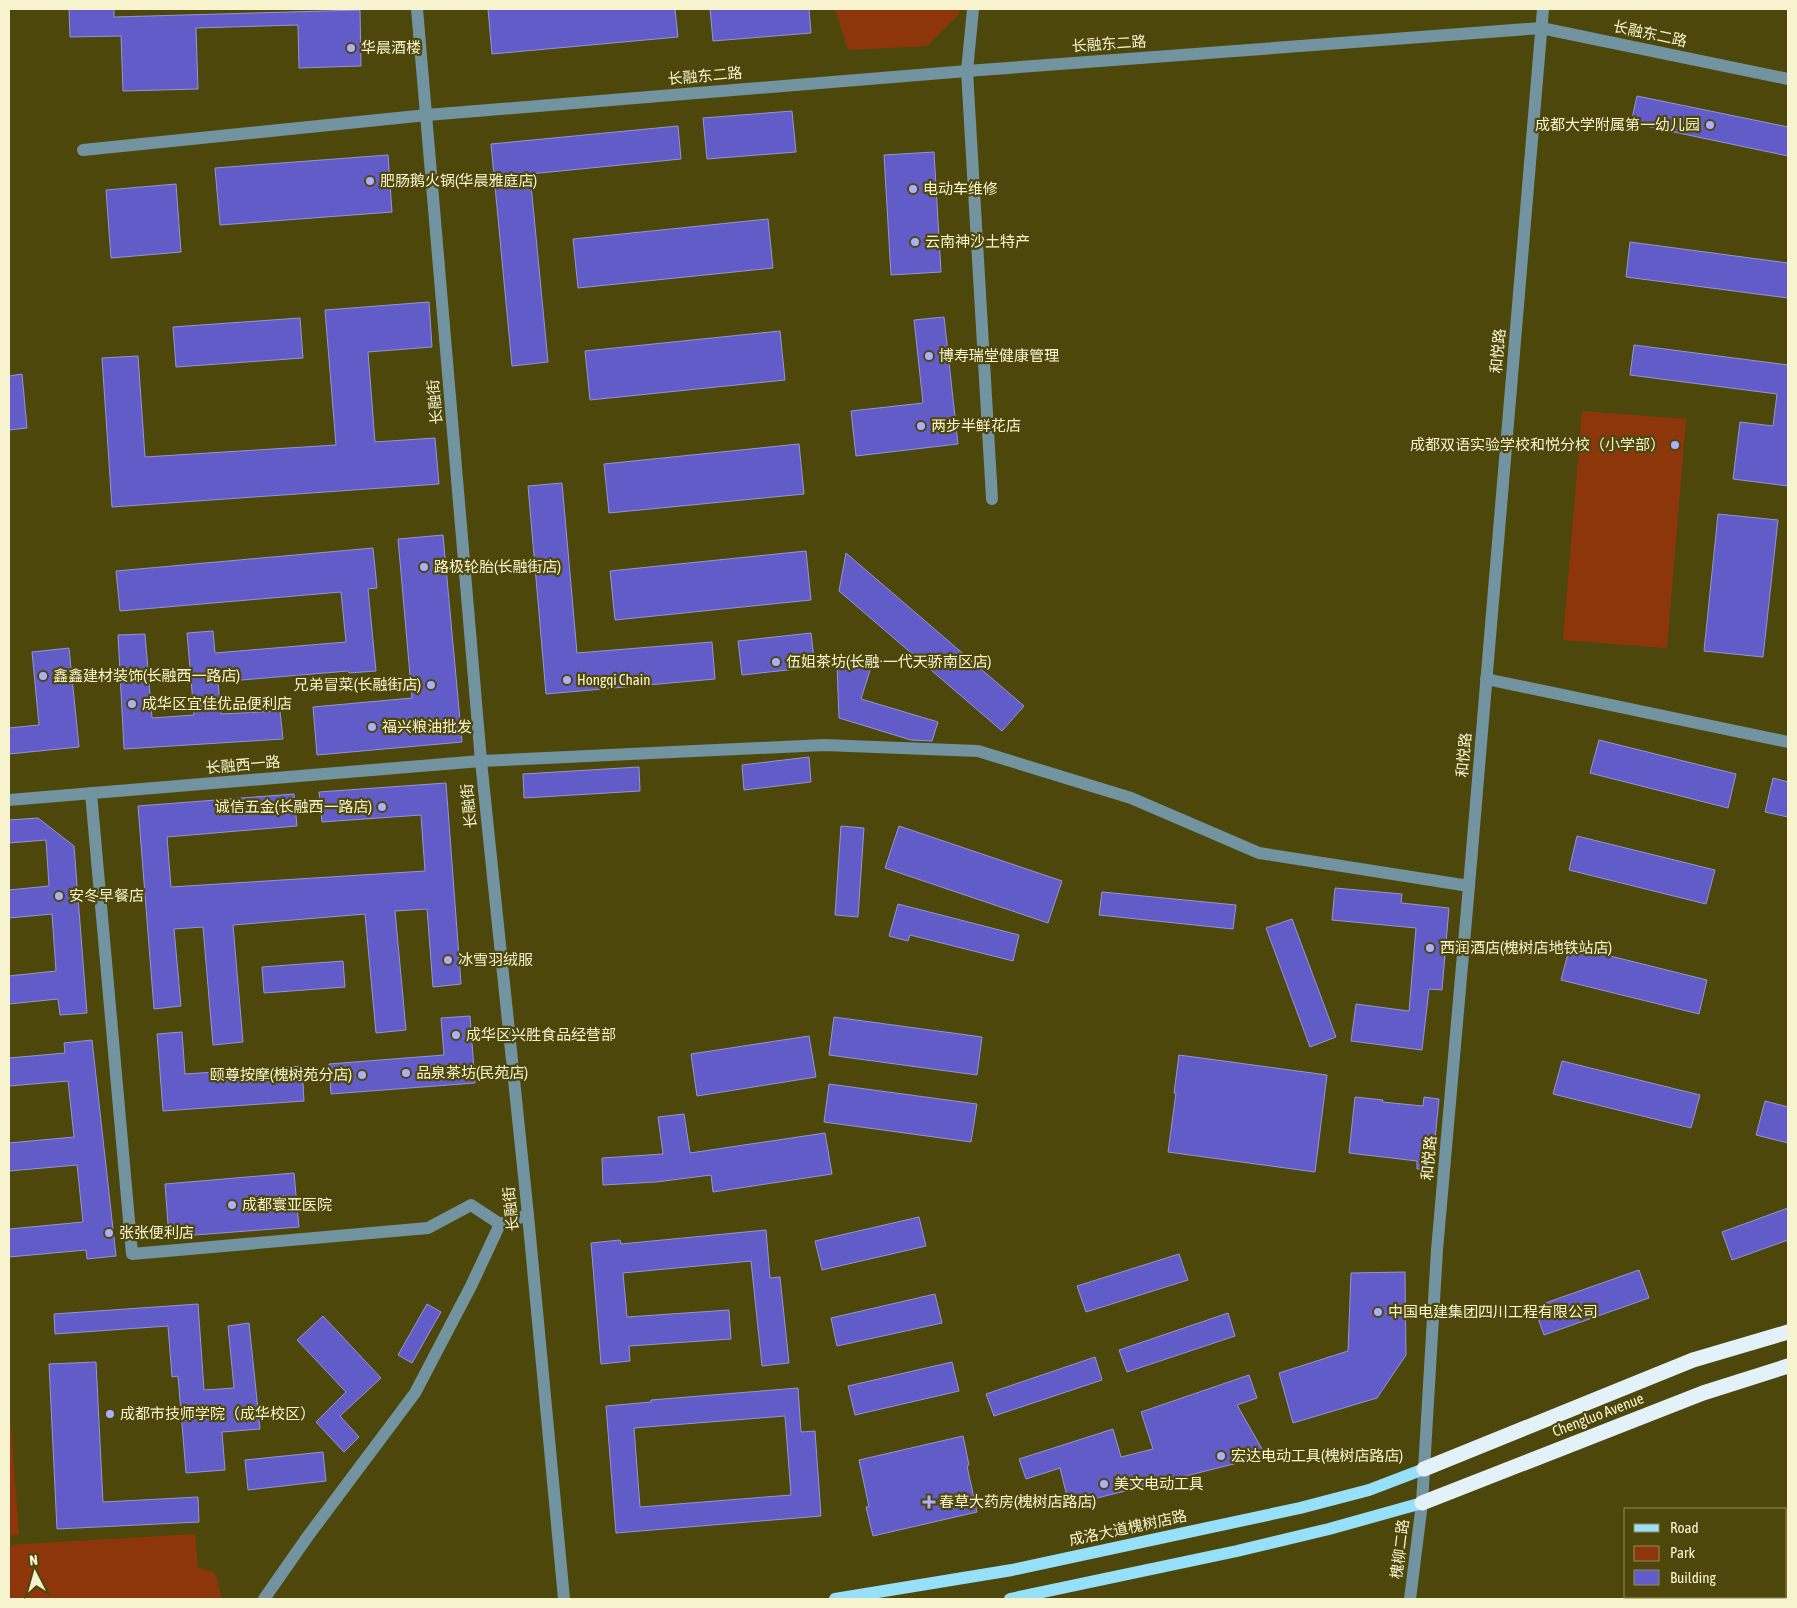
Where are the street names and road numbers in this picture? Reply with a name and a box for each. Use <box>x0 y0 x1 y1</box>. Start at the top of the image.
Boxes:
street label: 长融东二路 <box>1612 17 1689 50</box>
street label: 长融东二路 <box>1071 32 1147 55</box>
street label: 长融东二路 <box>667 64 743 87</box>
street label: 和悦路 <box>1487 328 1508 374</box>
street label: 长融街 <box>424 379 445 425</box>
street label: 和悦路 <box>1453 732 1474 778</box>
street label: 长融西一路 <box>205 753 281 776</box>
street label: 长融街 <box>458 783 479 829</box>
street label: 和悦路 <box>1418 1135 1439 1181</box>
street label: 长融街 <box>500 1186 521 1232</box>
street label: Chengluo Avenue <box>1550 1389 1646 1440</box>
street label: 成洛大道槐树店路 <box>1067 1507 1188 1548</box>
street label: 槐柳二路 <box>1387 1518 1412 1580</box>

